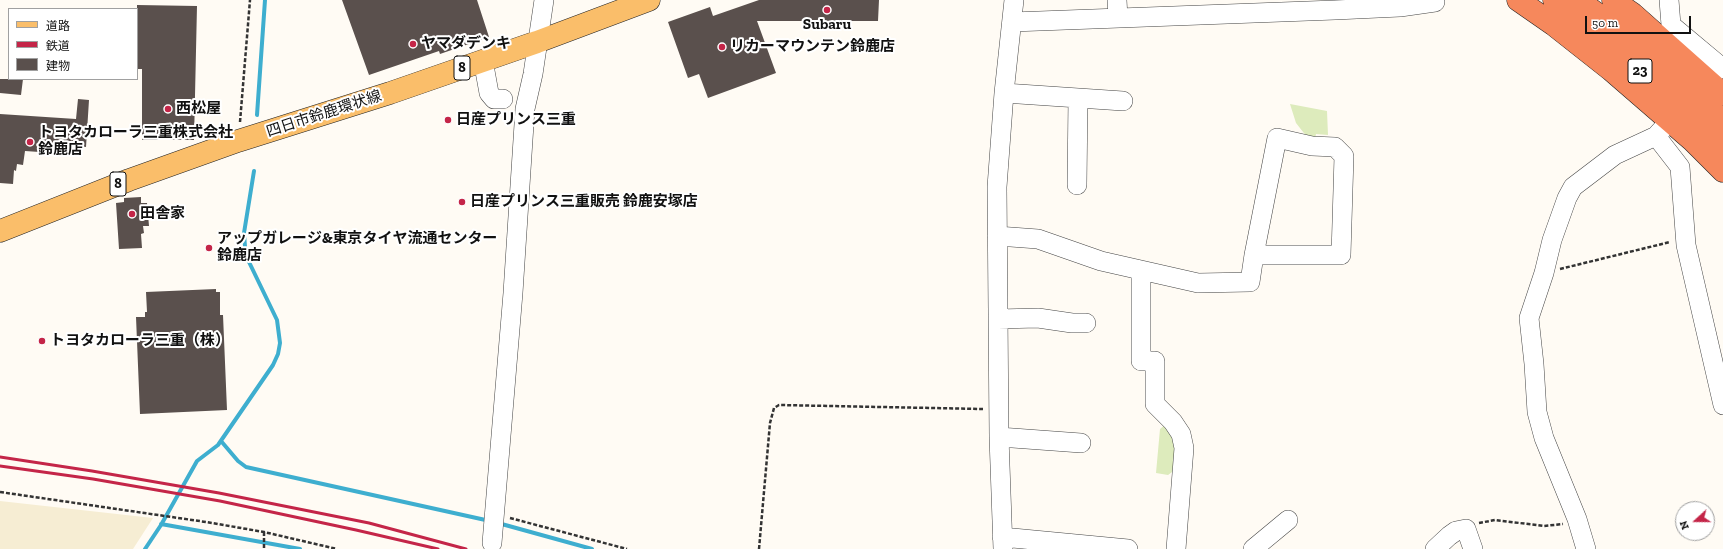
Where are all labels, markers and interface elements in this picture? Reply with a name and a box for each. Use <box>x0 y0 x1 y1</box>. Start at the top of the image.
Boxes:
marker: Subaru <box>822 5 832 15</box>
legend <box>8 8 138 80</box>
scale bar <box>1587 8 1693 34</box>
place label: Subaru <box>803 16 851 34</box>
text: 50 m <box>1592 16 1618 30</box>
text: 道路 <box>46 19 70 33</box>
place label: ヤマダデンキ <box>421 35 511 53</box>
place label: リカーマウンテン鈴鹿店 <box>730 38 895 56</box>
text: 鉄道 <box>46 39 70 53</box>
marker: ヤマダデンキ <box>408 39 418 49</box>
marker: リカーマウンテン鈴鹿店 <box>717 42 727 52</box>
road number: 8 <box>454 56 470 80</box>
text: 建物 <box>46 59 70 73</box>
road number: 23 <box>1628 59 1652 83</box>
street label: 四日市鈴鹿環状線 <box>264 87 384 141</box>
place label: 西松屋 <box>176 100 221 118</box>
marker: 西松屋 <box>163 104 173 114</box>
place label: 日産プリンス三重 <box>456 111 576 129</box>
marker: 日産プリンス三重 <box>443 115 453 125</box>
place label: トヨタカローラ三重株式会社 鈴鹿店 <box>38 124 233 159</box>
marker: トヨタカローラ三重株式会社 鈴鹿店 <box>25 137 35 147</box>
road number: 8 <box>110 172 126 196</box>
place label: 日産プリンス三重販売 鈴鹿安塚店 <box>470 193 698 211</box>
marker: 日産プリンス三重販売 鈴鹿安塚店 <box>457 197 467 207</box>
place label: 田舎家 <box>140 205 185 223</box>
marker: 田舎家 <box>127 209 137 219</box>
place label: アップガレージ&東京タイヤ流通センター 鈴鹿店 <box>217 230 498 265</box>
marker: アップガレージ&東京タイヤ流通センター 鈴鹿店 <box>204 243 214 253</box>
place label: トヨタカローラ三重（株） <box>50 332 230 350</box>
marker: トヨタカローラ三重（株） <box>37 336 47 346</box>
north arrow <box>1675 501 1715 541</box>
text: N <box>1677 519 1692 531</box>

